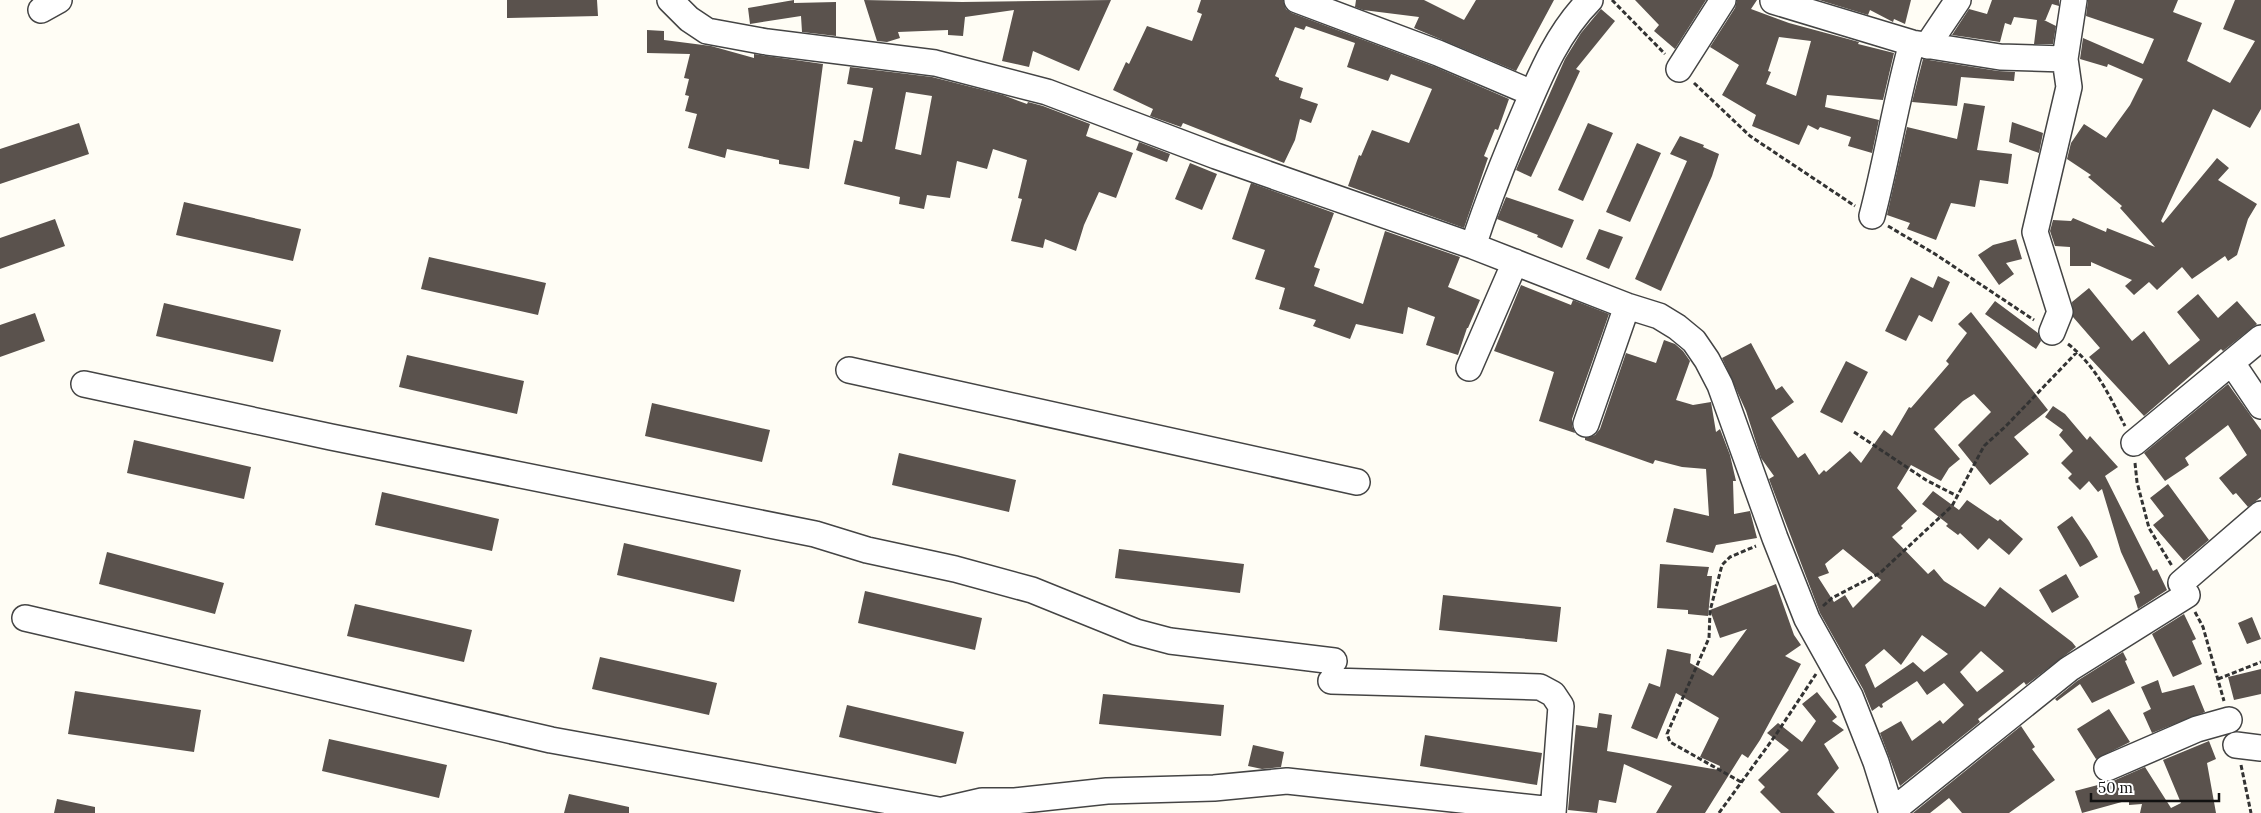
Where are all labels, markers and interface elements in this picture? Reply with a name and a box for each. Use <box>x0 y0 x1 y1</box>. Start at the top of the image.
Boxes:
scale bar <box>2091 770 2218 802</box>
text: 50 m <box>2098 778 2133 797</box>

